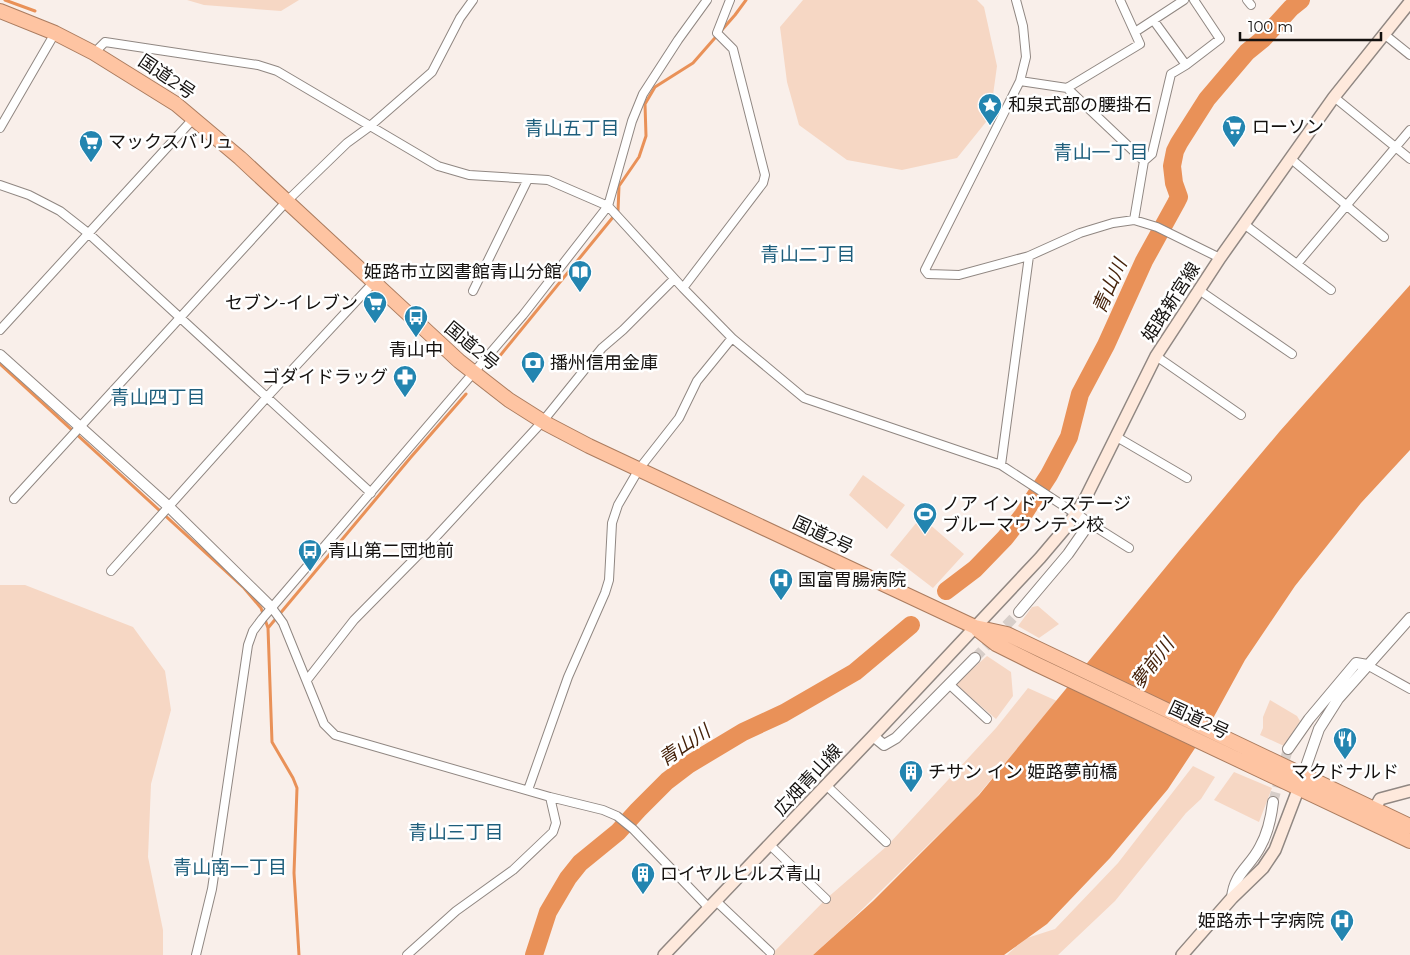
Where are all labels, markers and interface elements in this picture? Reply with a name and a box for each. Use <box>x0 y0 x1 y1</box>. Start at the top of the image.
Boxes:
scale bar <box>1240 10 1381 42</box>
text: 100 m <box>1248 17 1293 36</box>
street label: 国道2号 <box>134 50 200 104</box>
place icon: 和泉式部の腰掛石 <box>977 92 1003 126</box>
place label: 和泉式部の腰掛石 <box>1008 94 1152 116</box>
supermarket icon: ローソン <box>1221 114 1247 148</box>
place label: ローソン <box>1252 116 1324 138</box>
district label: 青山五丁目 <box>524 117 620 140</box>
supermarket icon: マックスバリュ <box>78 129 104 163</box>
place label: マックスバリュ <box>108 131 233 153</box>
district label: 青山一丁目 <box>1053 141 1149 164</box>
district label: 青山二丁目 <box>760 243 856 266</box>
water label: 青山川 <box>1087 254 1132 317</box>
street label: 姫路新宮線 <box>1137 258 1205 346</box>
library icon: 姫路市立図書館青山分館 <box>567 259 593 293</box>
place label: 姫路市立図書館青山分館 <box>364 261 562 283</box>
supermarket icon: セブン-イレブン <box>362 290 388 324</box>
place label: セブン-イレブン <box>225 292 358 314</box>
bus stop icon: 青山中 <box>403 304 429 338</box>
street label: 国道2号 <box>440 317 504 375</box>
place label: 青山中 <box>389 339 443 361</box>
bank icon: 播州信用金庫 <box>520 350 546 384</box>
place label: 播州信用金庫 <box>550 352 658 374</box>
pharmacy icon: ゴダイドラッグ <box>392 364 418 398</box>
place label: ゴダイドラッグ <box>262 366 388 388</box>
district label: 青山四丁目 <box>110 386 206 409</box>
place label: ノア インドア ステージ ブルーマウンテン校 <box>942 493 1131 536</box>
sports icon: ノア インドア ステージ ブルーマウンテン校 <box>912 501 938 535</box>
street label: 国道2号 <box>789 511 857 559</box>
bus stop icon: 青山第二団地前 <box>297 538 323 572</box>
place label: 青山第二団地前 <box>328 540 454 562</box>
hospital icon: 国富胃腸病院 <box>768 567 794 601</box>
place label: 国富胃腸病院 <box>798 569 906 591</box>
water label: 夢前川 <box>1126 632 1180 693</box>
street label: 国道2号 <box>1165 696 1233 744</box>
water label: 青山川 <box>654 719 716 771</box>
restaurant icon: マクドナルド <box>1332 726 1358 760</box>
street label: 広畑青山線 <box>769 740 847 820</box>
building icon: チサン イン 姫路夢前橋 <box>898 759 924 793</box>
place label: チサン イン 姫路夢前橋 <box>928 761 1117 783</box>
place label: マクドナルド <box>1291 761 1399 783</box>
district label: 青山三丁目 <box>408 821 504 844</box>
district label: 青山南一丁目 <box>173 856 287 879</box>
building icon: ロイヤルヒルズ青山 <box>630 861 656 895</box>
place label: ロイヤルヒルズ青山 <box>660 863 821 885</box>
hospital icon: 姫路赤十字病院 <box>1329 908 1355 942</box>
place label: 姫路赤十字病院 <box>1198 910 1324 932</box>

